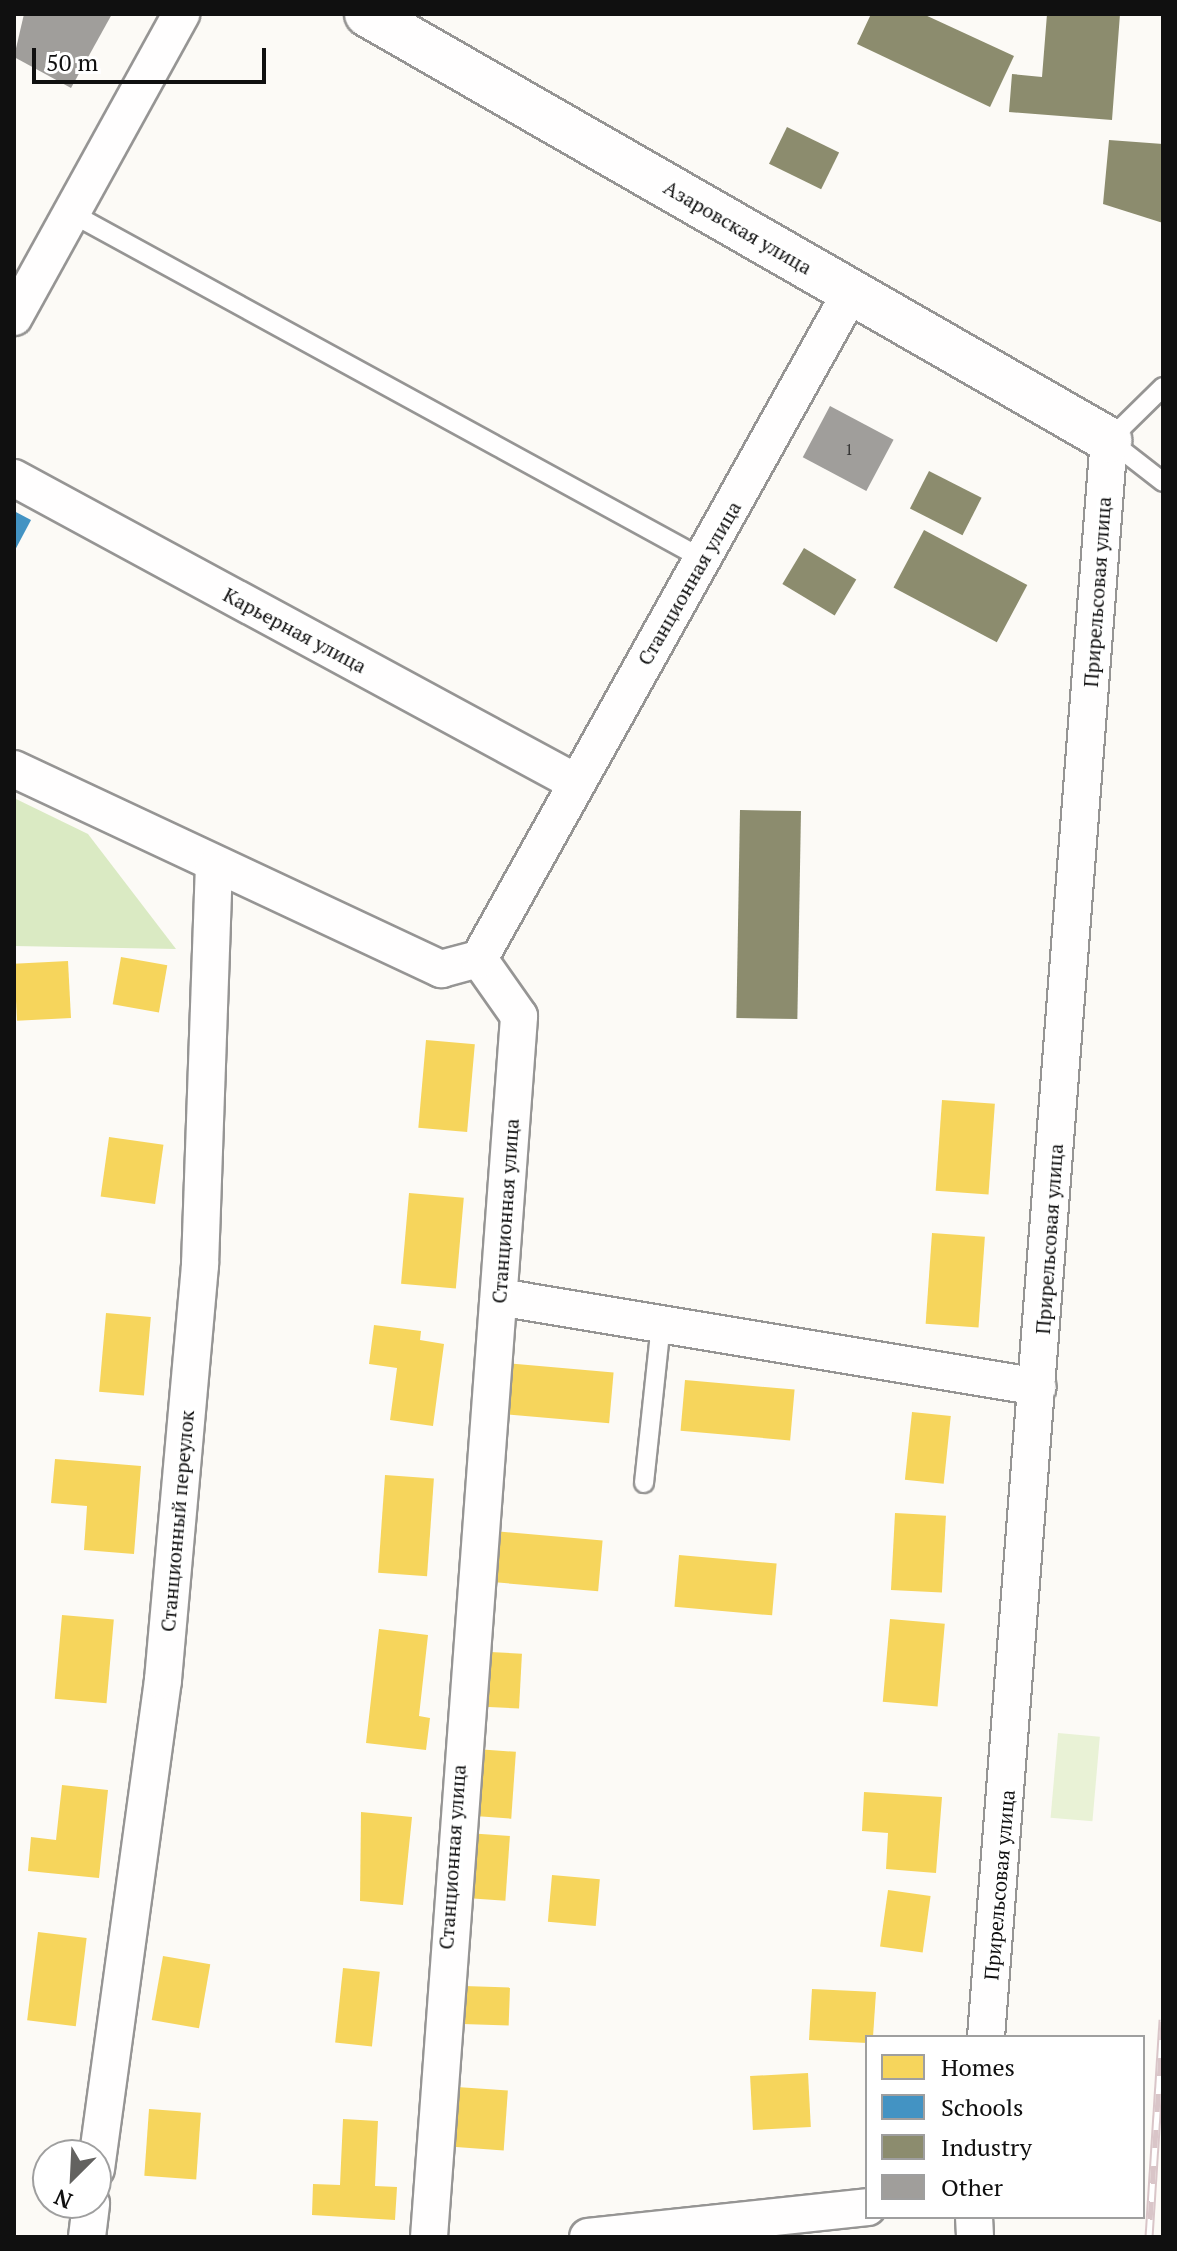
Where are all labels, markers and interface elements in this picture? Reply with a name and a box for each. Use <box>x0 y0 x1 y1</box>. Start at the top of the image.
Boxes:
scale bar <box>36 32 270 82</box>
text: 50 m <box>46 46 98 78</box>
street label: Азаровская улица <box>660 175 816 279</box>
house number: 1 <box>845 439 853 459</box>
street label: Прирельсовая улица <box>1078 496 1116 688</box>
street label: Станционная улица <box>632 497 746 669</box>
street label: Карьерная улица <box>219 582 371 678</box>
street label: Станционная улица <box>487 1118 523 1304</box>
street label: Прирельсовая улица <box>1030 1143 1068 1335</box>
street label: Станционный переулок <box>155 1409 199 1633</box>
street label: Станционная улица <box>434 1764 470 1950</box>
street label: Прирельсовая улица <box>979 1789 1019 1981</box>
legend <box>865 2035 1145 2219</box>
text: Homes <box>941 2051 1015 2083</box>
text: Schools <box>941 2091 1023 2123</box>
text: Industry <box>941 2131 1032 2163</box>
north arrow <box>32 2139 112 2219</box>
text: Other <box>941 2171 1003 2203</box>
text: N <box>49 2183 76 2216</box>

